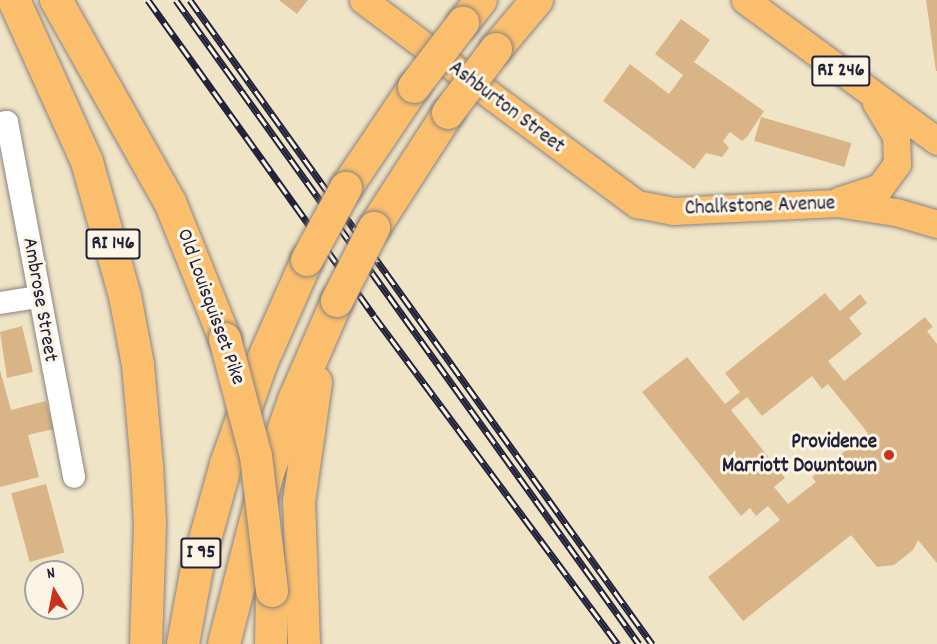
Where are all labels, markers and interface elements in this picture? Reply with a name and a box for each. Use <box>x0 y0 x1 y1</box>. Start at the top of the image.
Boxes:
road number: RI 246 <box>811 54 871 88</box>
street label: Ashburton Street <box>443 56 569 160</box>
street label: Chalkstone Avenue <box>684 192 836 222</box>
street label: Old Louisquisset Pike <box>170 225 250 389</box>
road number: RI 146 <box>84 227 142 261</box>
street label: Ambrose Street <box>16 236 62 364</box>
place label: Providence Marriott Downtown <box>722 430 877 480</box>
marker: Providence Marriott Downtown <box>882 448 896 462</box>
road number: I 95 <box>180 536 222 570</box>
north arrow <box>24 560 84 620</box>
text: N <box>45 562 57 586</box>

